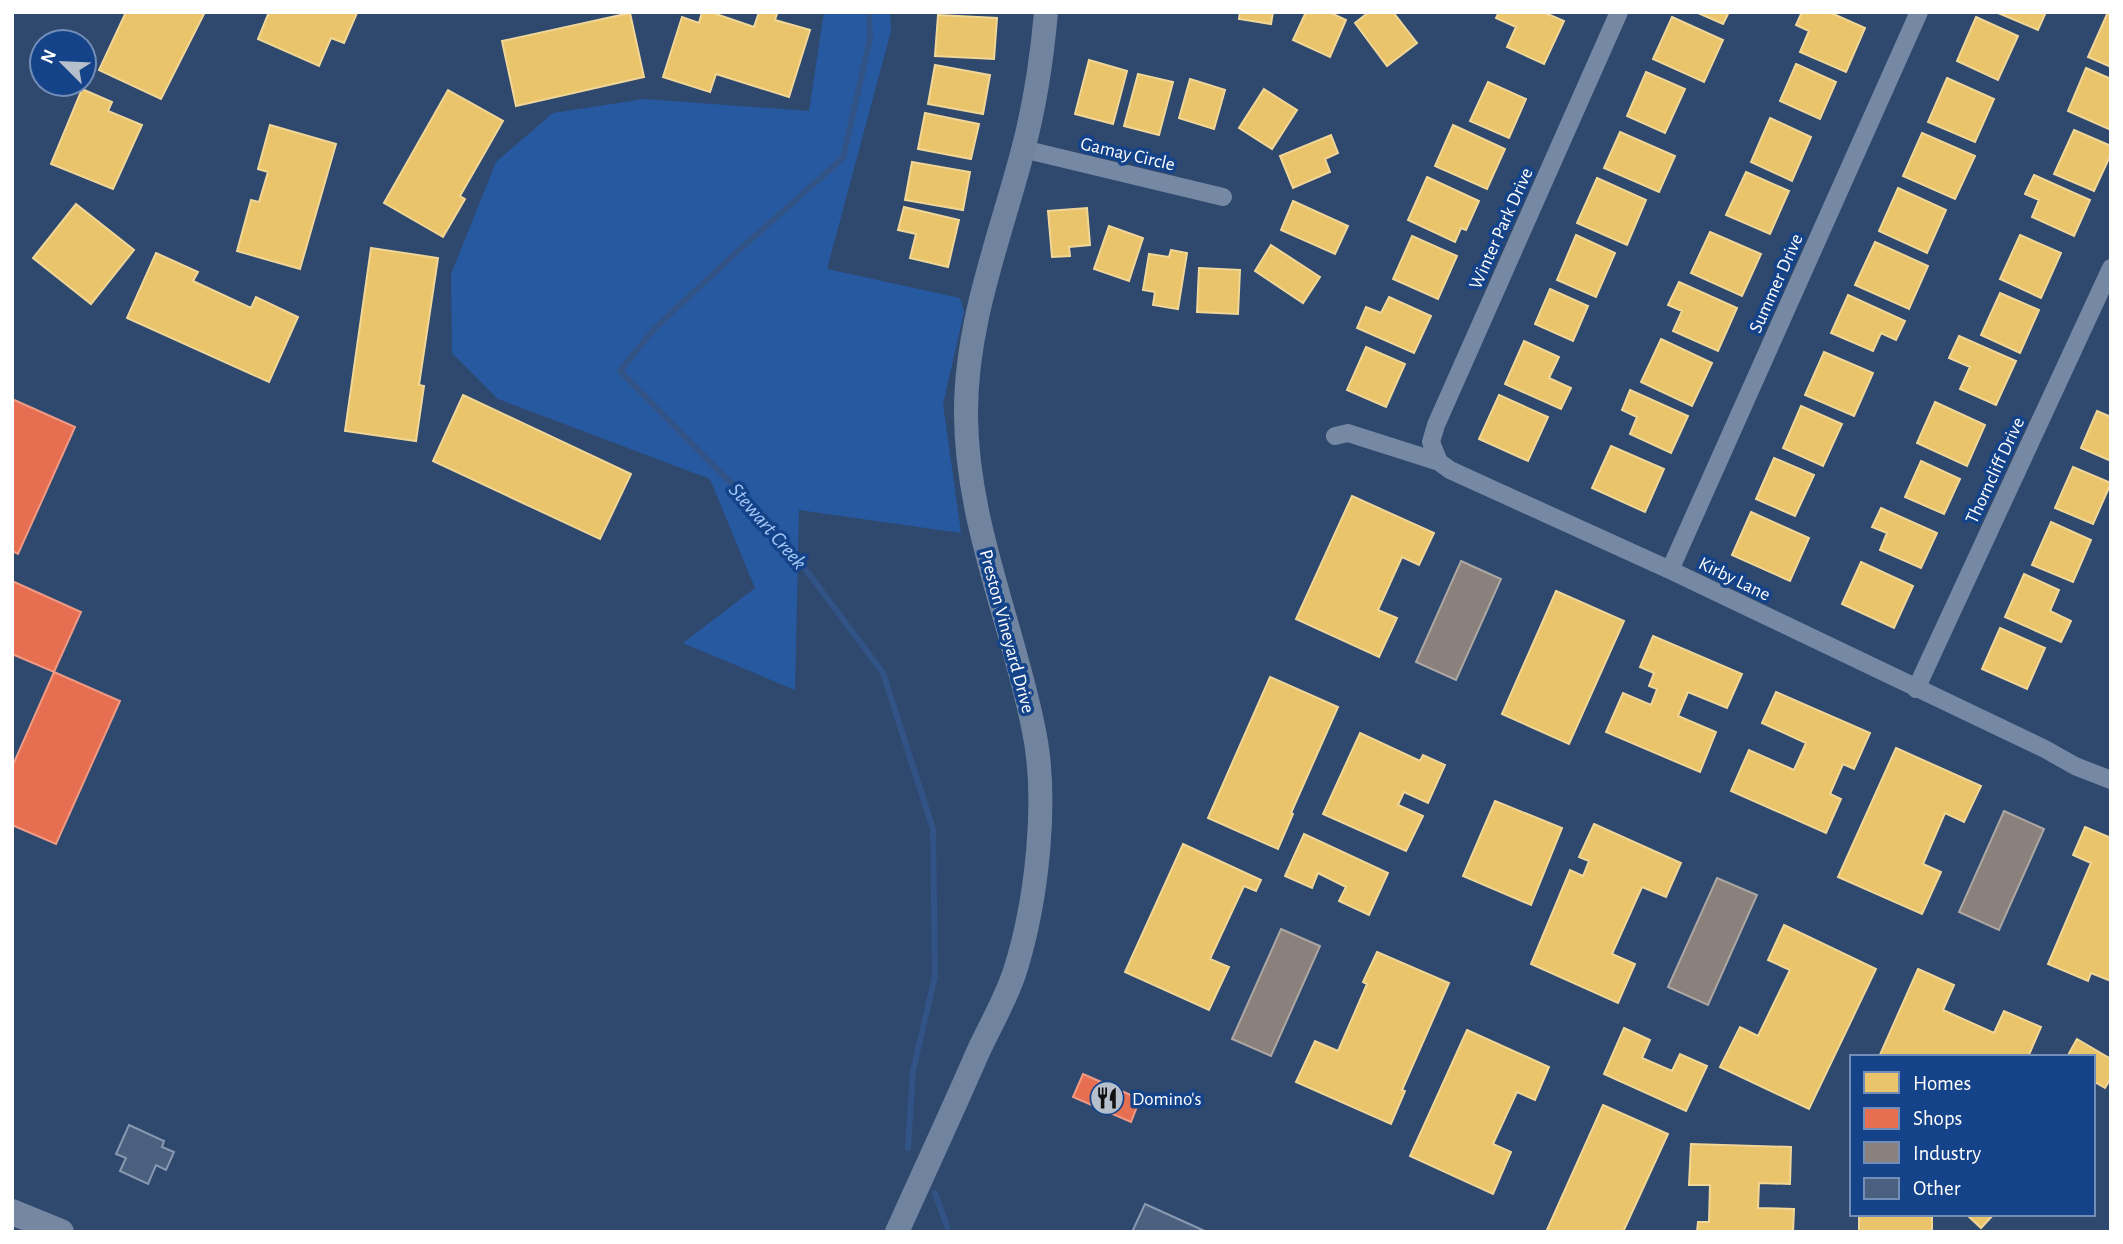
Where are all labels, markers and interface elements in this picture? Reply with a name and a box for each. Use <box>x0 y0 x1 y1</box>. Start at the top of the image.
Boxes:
north arrow <box>28 28 98 98</box>
text: N <box>37 47 60 67</box>
street label: Gamay Circle <box>1079 134 1177 175</box>
street label: Winter Park Drive <box>1466 165 1537 292</box>
street label: Summer Drive <box>1746 231 1807 336</box>
street label: Thorncliff Drive <box>1962 415 2028 527</box>
water label: Stewart Creek <box>725 479 811 574</box>
street label: Preston Vineyard Drive <box>976 548 1038 715</box>
street label: Kirby Lane <box>1696 554 1773 605</box>
legend <box>1850 1055 2095 1216</box>
text: Homes <box>1913 1073 1971 1094</box>
restaurant icon: Domino's <box>1088 1079 1126 1117</box>
place label: Domino's <box>1132 1090 1201 1109</box>
text: Shops <box>1913 1108 1962 1129</box>
text: Industry <box>1913 1143 1981 1164</box>
text: Other <box>1913 1178 1961 1199</box>

